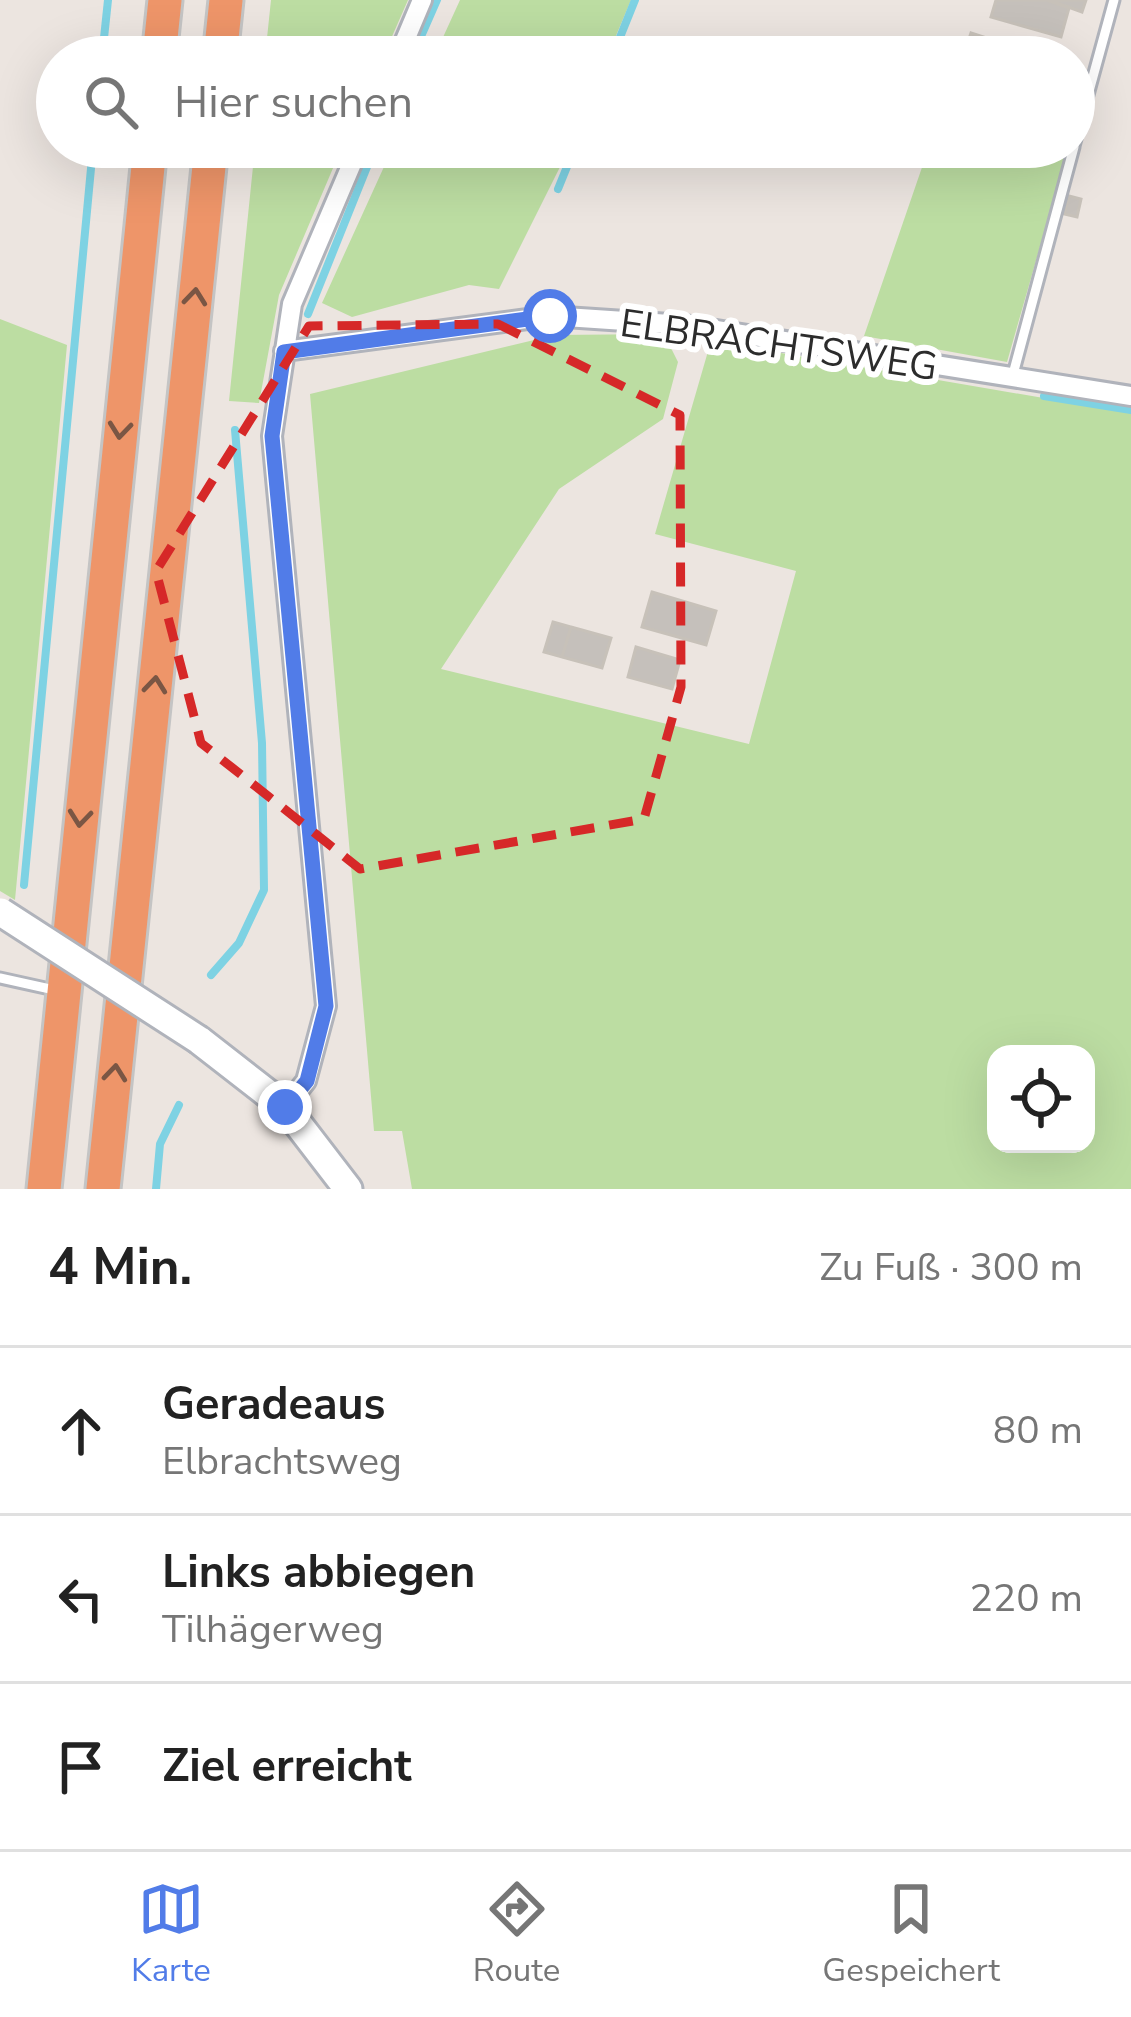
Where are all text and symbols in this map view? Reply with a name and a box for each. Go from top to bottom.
search box [36,36,1095,168]
icon: search [78,69,144,135]
text: Hier suchen [174,72,413,133]
one-way arrow [182,287,207,306]
route start [523,289,577,343]
street label: ELBRACHTSWEG [617,297,941,394]
one-way arrow [108,421,133,440]
one-way arrow [142,675,168,695]
one-way arrow [68,809,93,828]
map controls [987,1045,1095,1153]
button: locate [987,1045,1095,1153]
one-way arrow [102,1063,128,1083]
route end [258,1080,312,1134]
text: 4 Min. [48,1232,192,1302]
text: Zu Fuß · 300 m [819,1241,1083,1294]
text: Geradeaus [162,1374,386,1435]
icon: ahead [48,1398,114,1464]
text: 80 m [993,1404,1083,1457]
text: Elbrachtsweg [162,1435,402,1488]
text: Links abbiegen [162,1542,475,1603]
icon: left [48,1566,114,1632]
text: 220 m [969,1572,1083,1625]
text: Tilhägerweg [162,1603,384,1656]
icon: arrive [48,1734,114,1800]
text: Ziel erreicht [162,1736,412,1797]
tab: Karte [131,1876,211,1993]
tab: Route [473,1876,560,1993]
tab: Gespeichert [822,1876,1000,1993]

